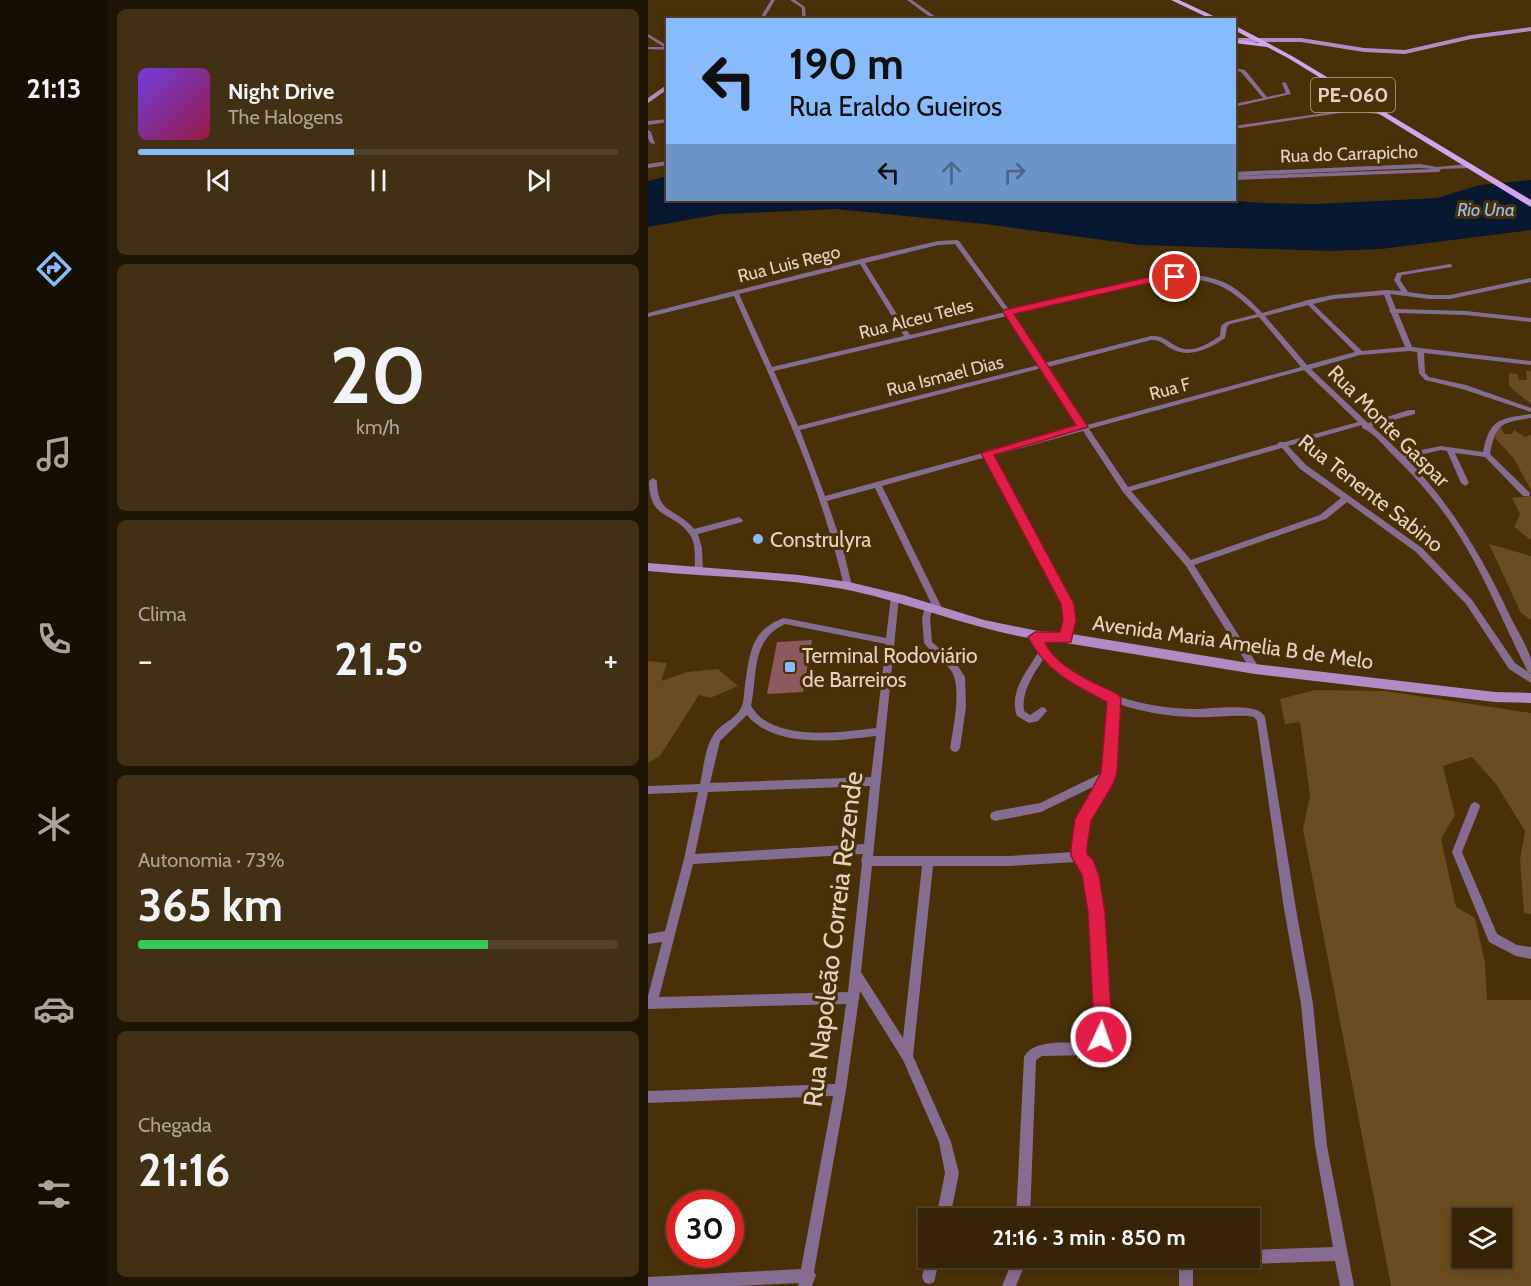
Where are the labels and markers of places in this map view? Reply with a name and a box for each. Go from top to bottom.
pin [1149,251,1200,302]
place label: Construlyra [770,527,871,552]
marker: Construlyra [751,532,765,546]
place label: Terminal Rodoviário de Barreiros [802,643,978,692]
marker: Terminal Rodoviário de Barreiros [783,660,797,674]

